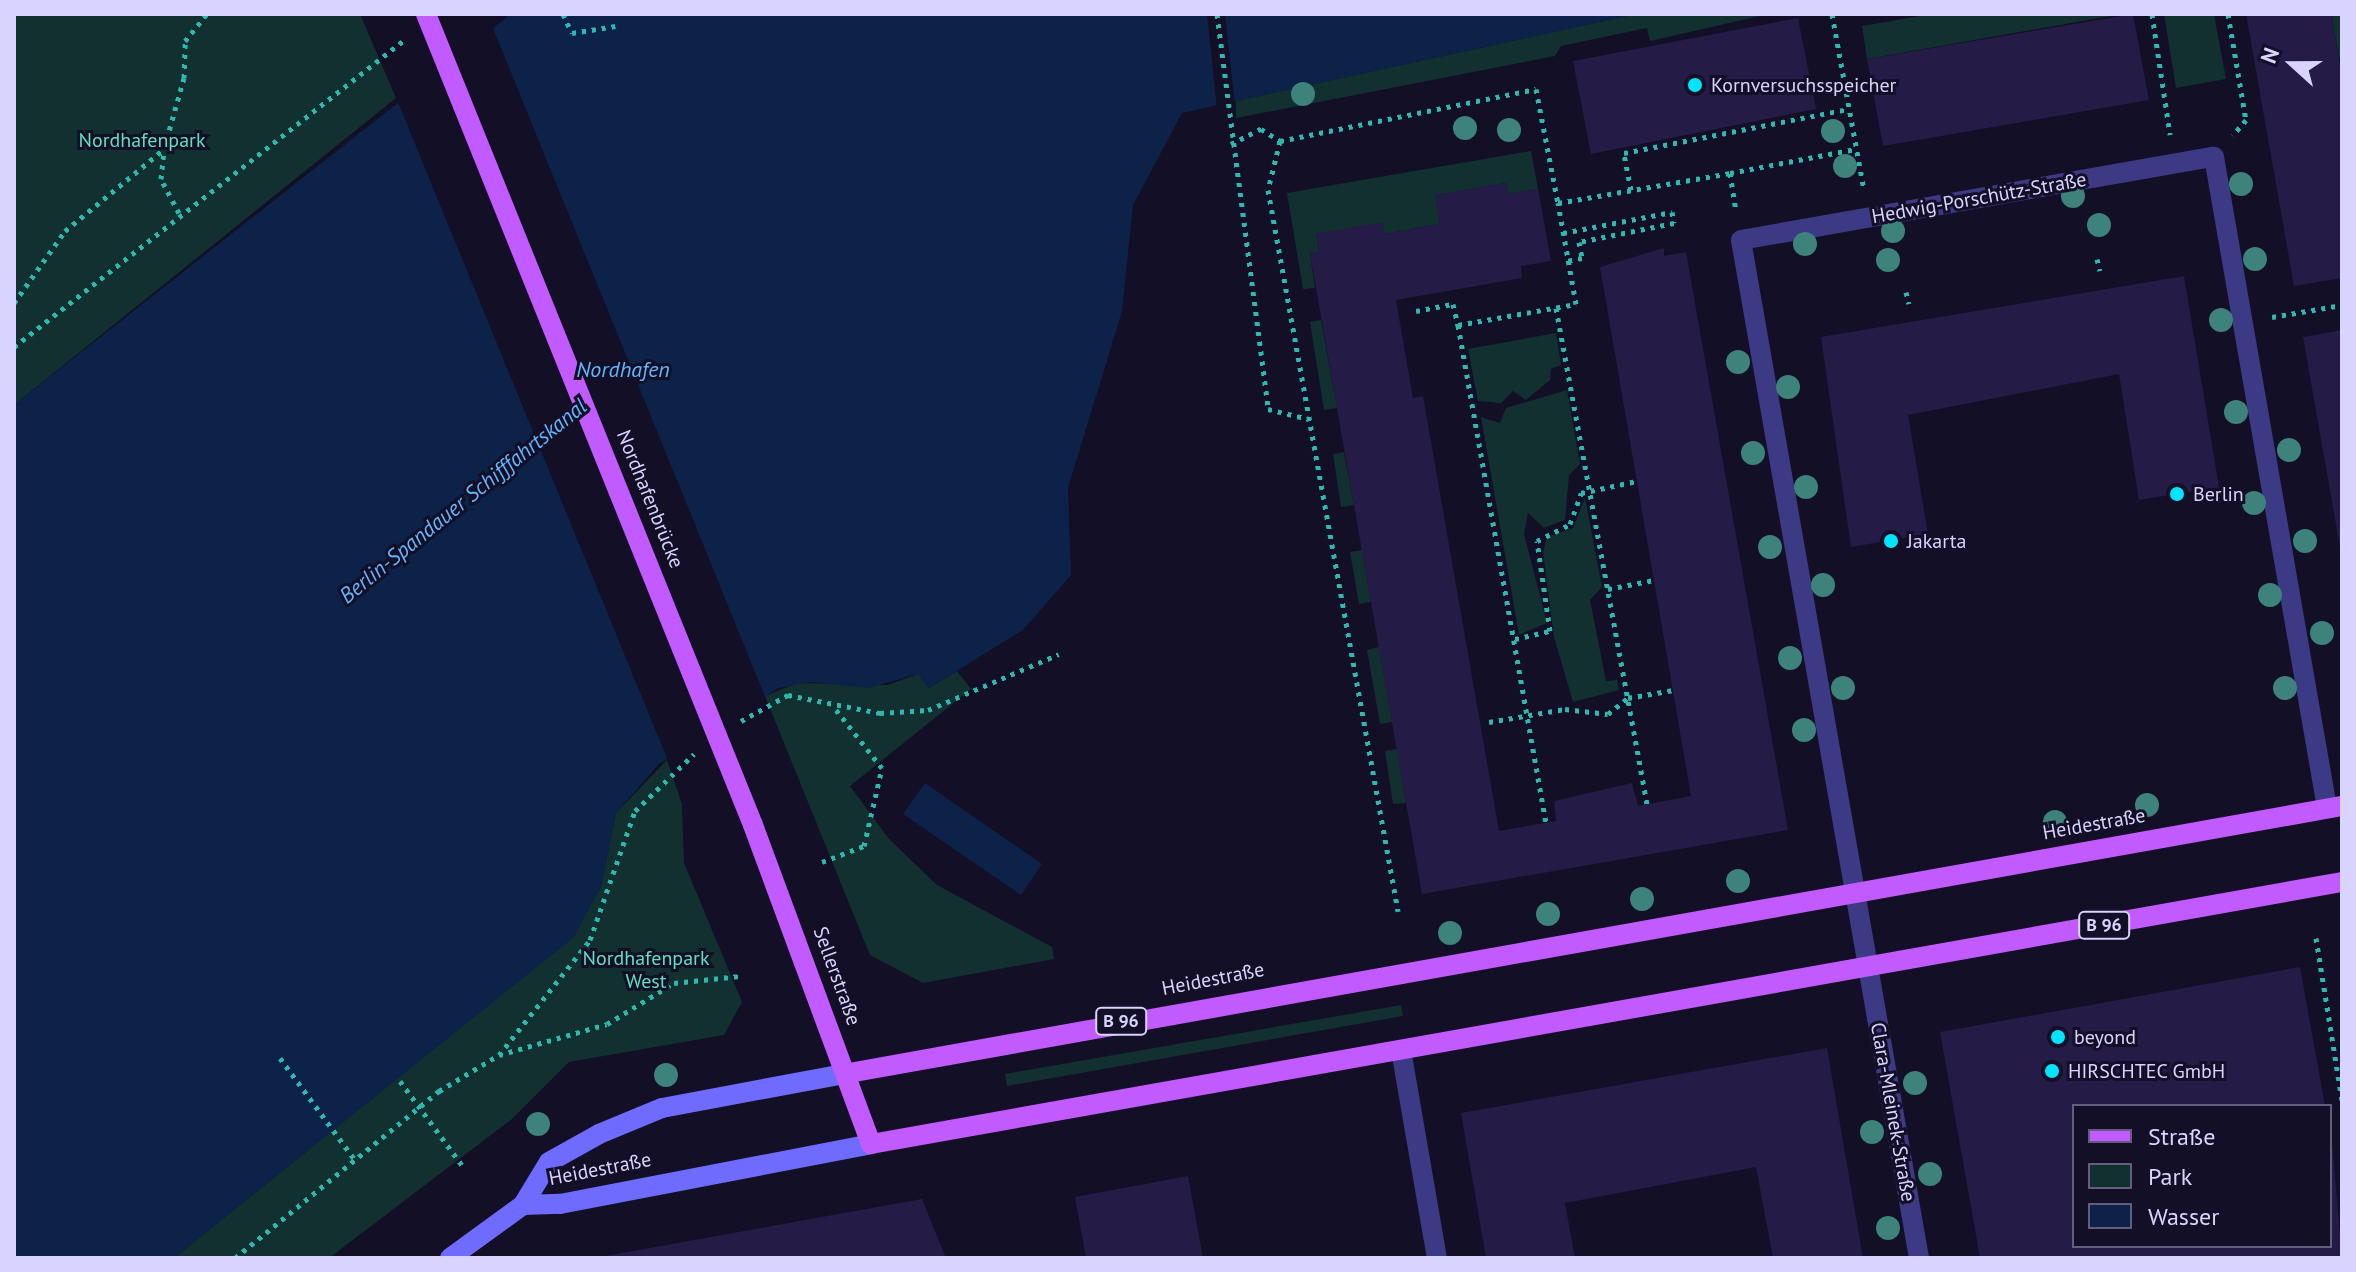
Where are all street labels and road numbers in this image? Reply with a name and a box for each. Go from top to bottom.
street label: Hedwig-Porschütz-Straße [1870,167,2088,229]
street label: Nordhafenbrücke [611,426,689,572]
street label: Heidestraße [2041,803,2147,845]
road number: B 96 [2078,911,2130,939]
street label: Sellerstraße [808,923,866,1029]
street label: Heidestraße [1160,957,1266,1001]
road number: B 96 [1095,1007,1147,1035]
street label: Clara-Mleinek-Straße [1865,1021,1921,1203]
street label: Heidestraße [547,1147,653,1191]

